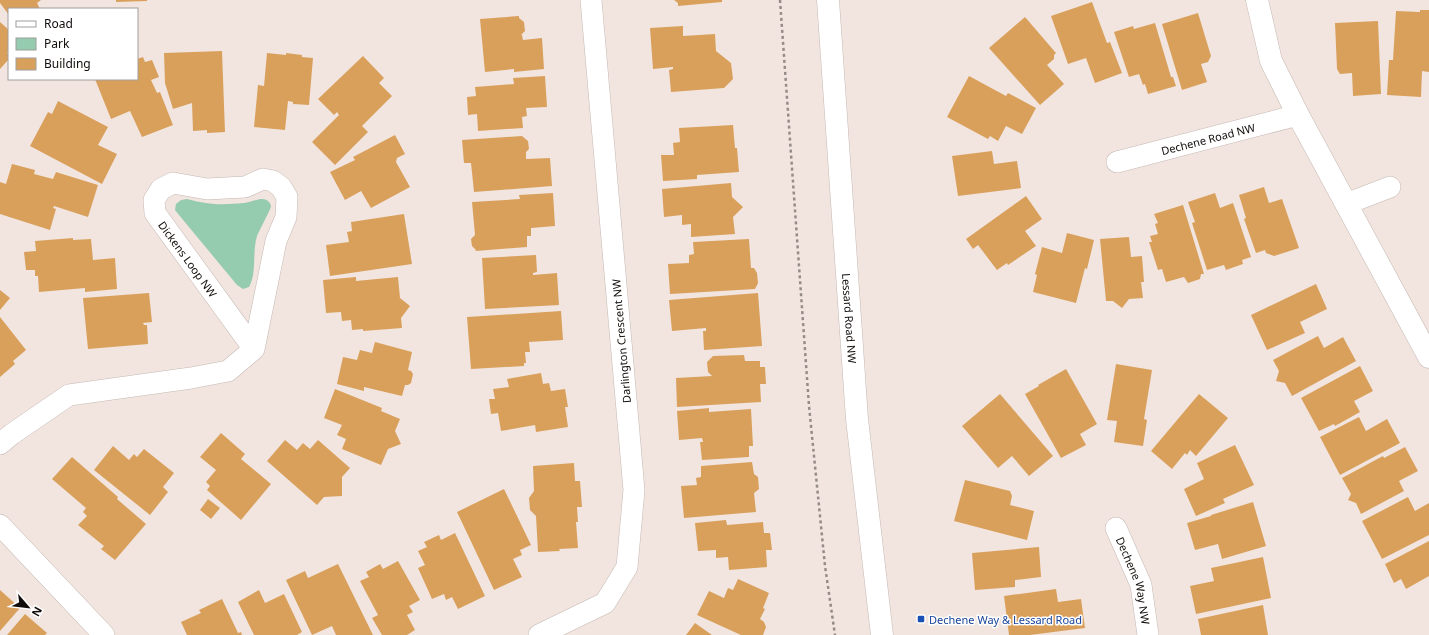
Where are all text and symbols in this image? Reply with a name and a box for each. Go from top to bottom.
legend [8,8,138,80]
text: Road [44,15,73,32]
text: Park [44,35,70,52]
text: Building [44,55,91,72]
street label: Dechene Road NW [1159,119,1257,158]
street label: Dickens Loop NW [156,218,221,300]
street label: Lessard Road NW [839,273,861,365]
street label: Darlington Crescent NW [608,277,634,404]
street label: Dechene Way NW [1113,534,1154,626]
north arrow [8,587,48,627]
text: N [29,604,46,619]
place label: Dechene Way & Lessard Road [929,612,1082,627]
marker: Dechene Way & Lessard Road [916,614,926,624]

